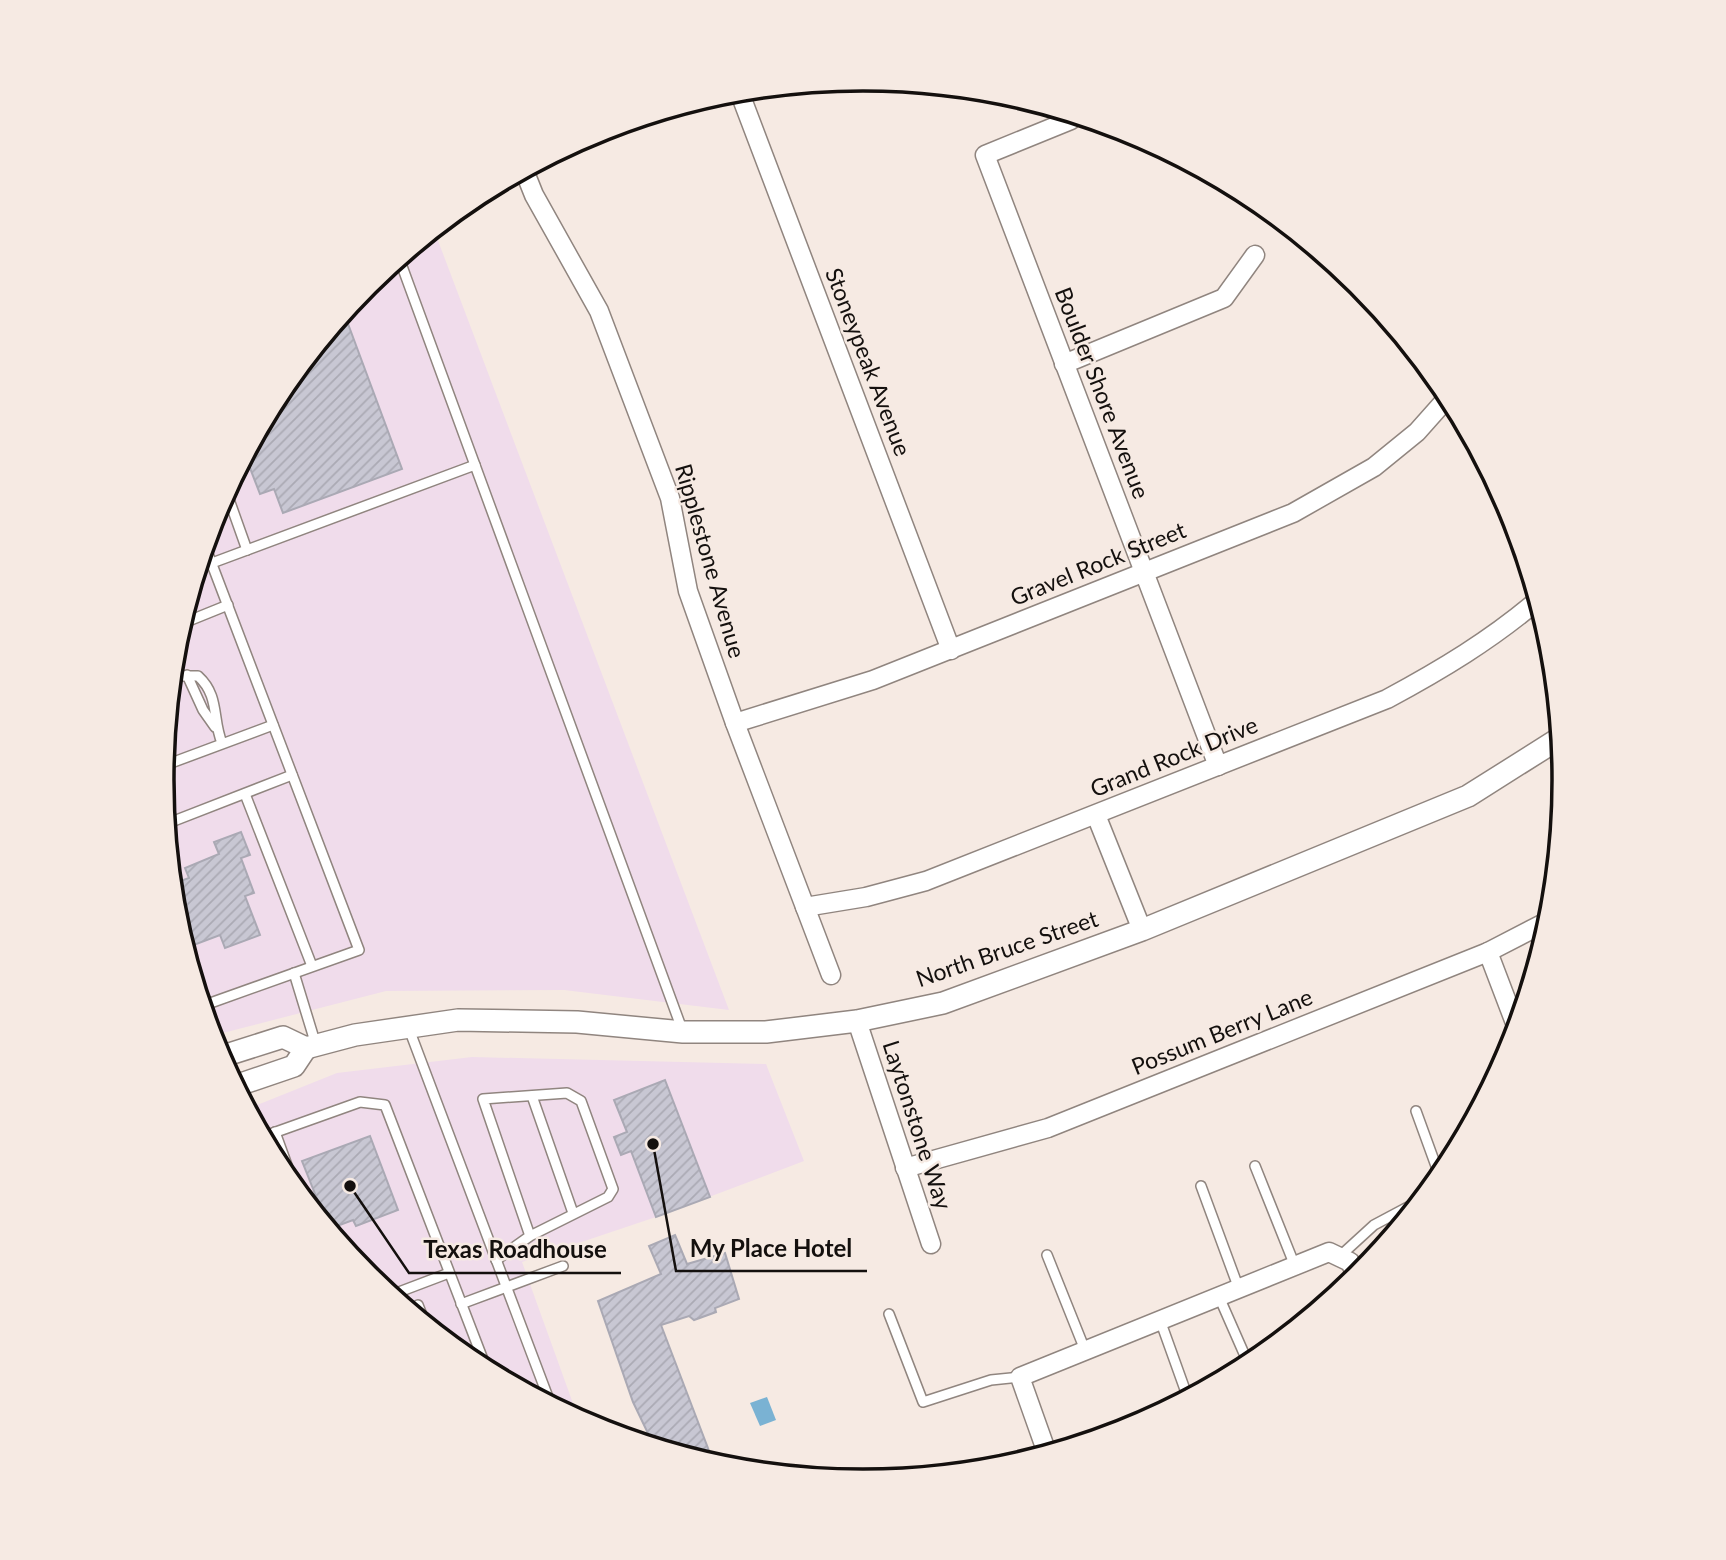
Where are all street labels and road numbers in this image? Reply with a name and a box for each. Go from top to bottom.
street label: Stoneypeak Avenue [820,264,918,460]
street label: Boulder Shore Avenue [1050,283,1156,502]
street label: Ripplestone Avenue [670,460,752,661]
street label: Gravel Rock Street [1006,515,1190,611]
street label: Grand Rock Drive [1086,710,1261,802]
street label: North Bruce Street [912,904,1102,992]
street label: Possum Berry Lane [1127,982,1316,1080]
street label: Laytonstone Way [877,1037,959,1213]

